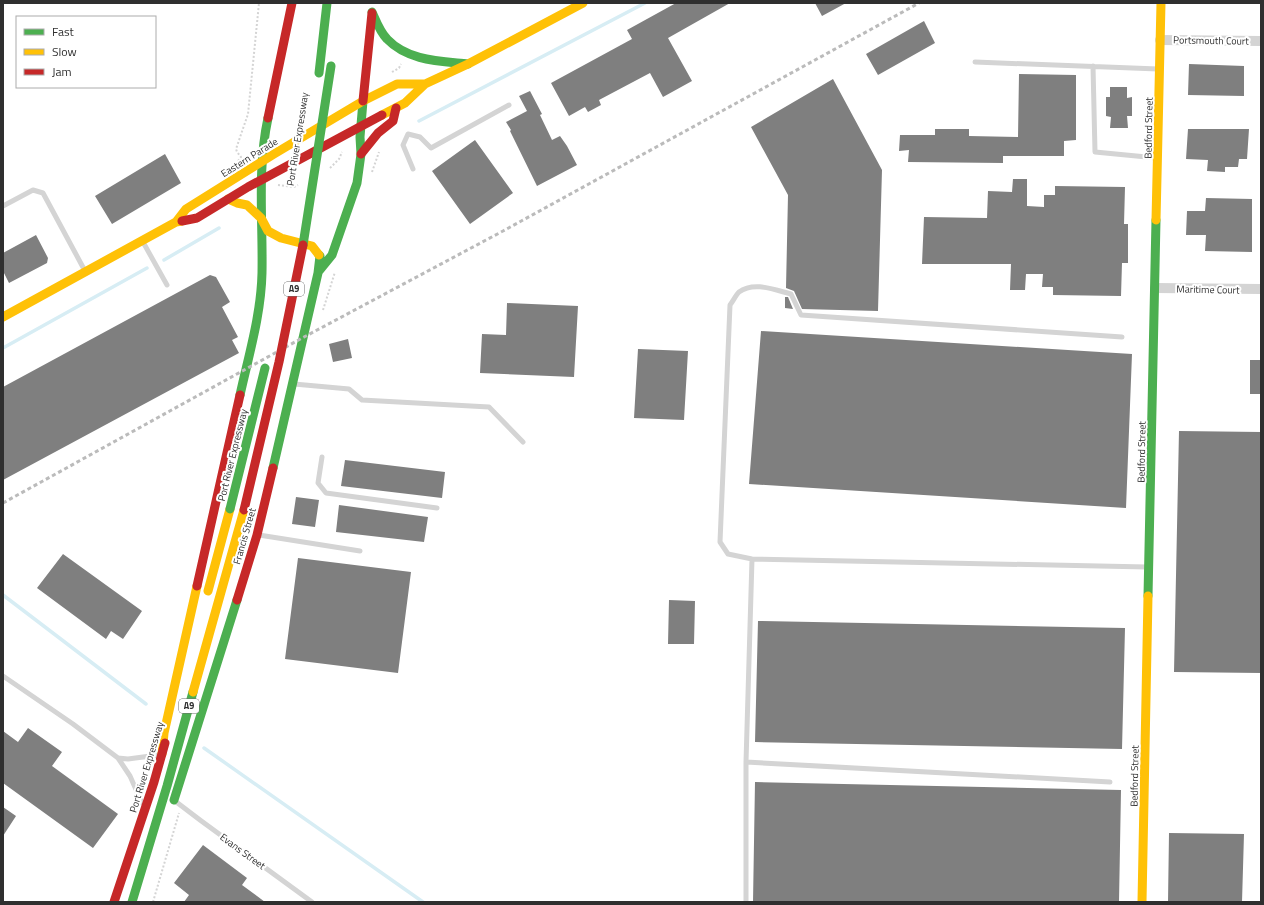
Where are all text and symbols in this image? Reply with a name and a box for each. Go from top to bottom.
legend [16,16,156,88]
text: Fast [52,22,75,41]
street label: Portsmouth Court [1173,32,1249,49]
text: Slow [52,42,77,61]
text: Jam [52,62,72,81]
street label: Port River Expressway [283,91,312,187]
street label: Bedford Street [1140,97,1157,159]
street label: Eastern Parade [218,134,281,181]
street label: Maritime Court [1176,281,1240,298]
road number: A9 [284,282,304,296]
street label: Port River Expressway [214,407,251,503]
street label: Bedford Street [1133,421,1150,483]
street label: Francis Street [229,506,260,566]
road number: A9 [179,699,199,713]
street label: Port River Expressway [125,720,168,815]
street label: Bedford Street [1126,745,1143,807]
street label: Evans Street [217,830,269,873]

